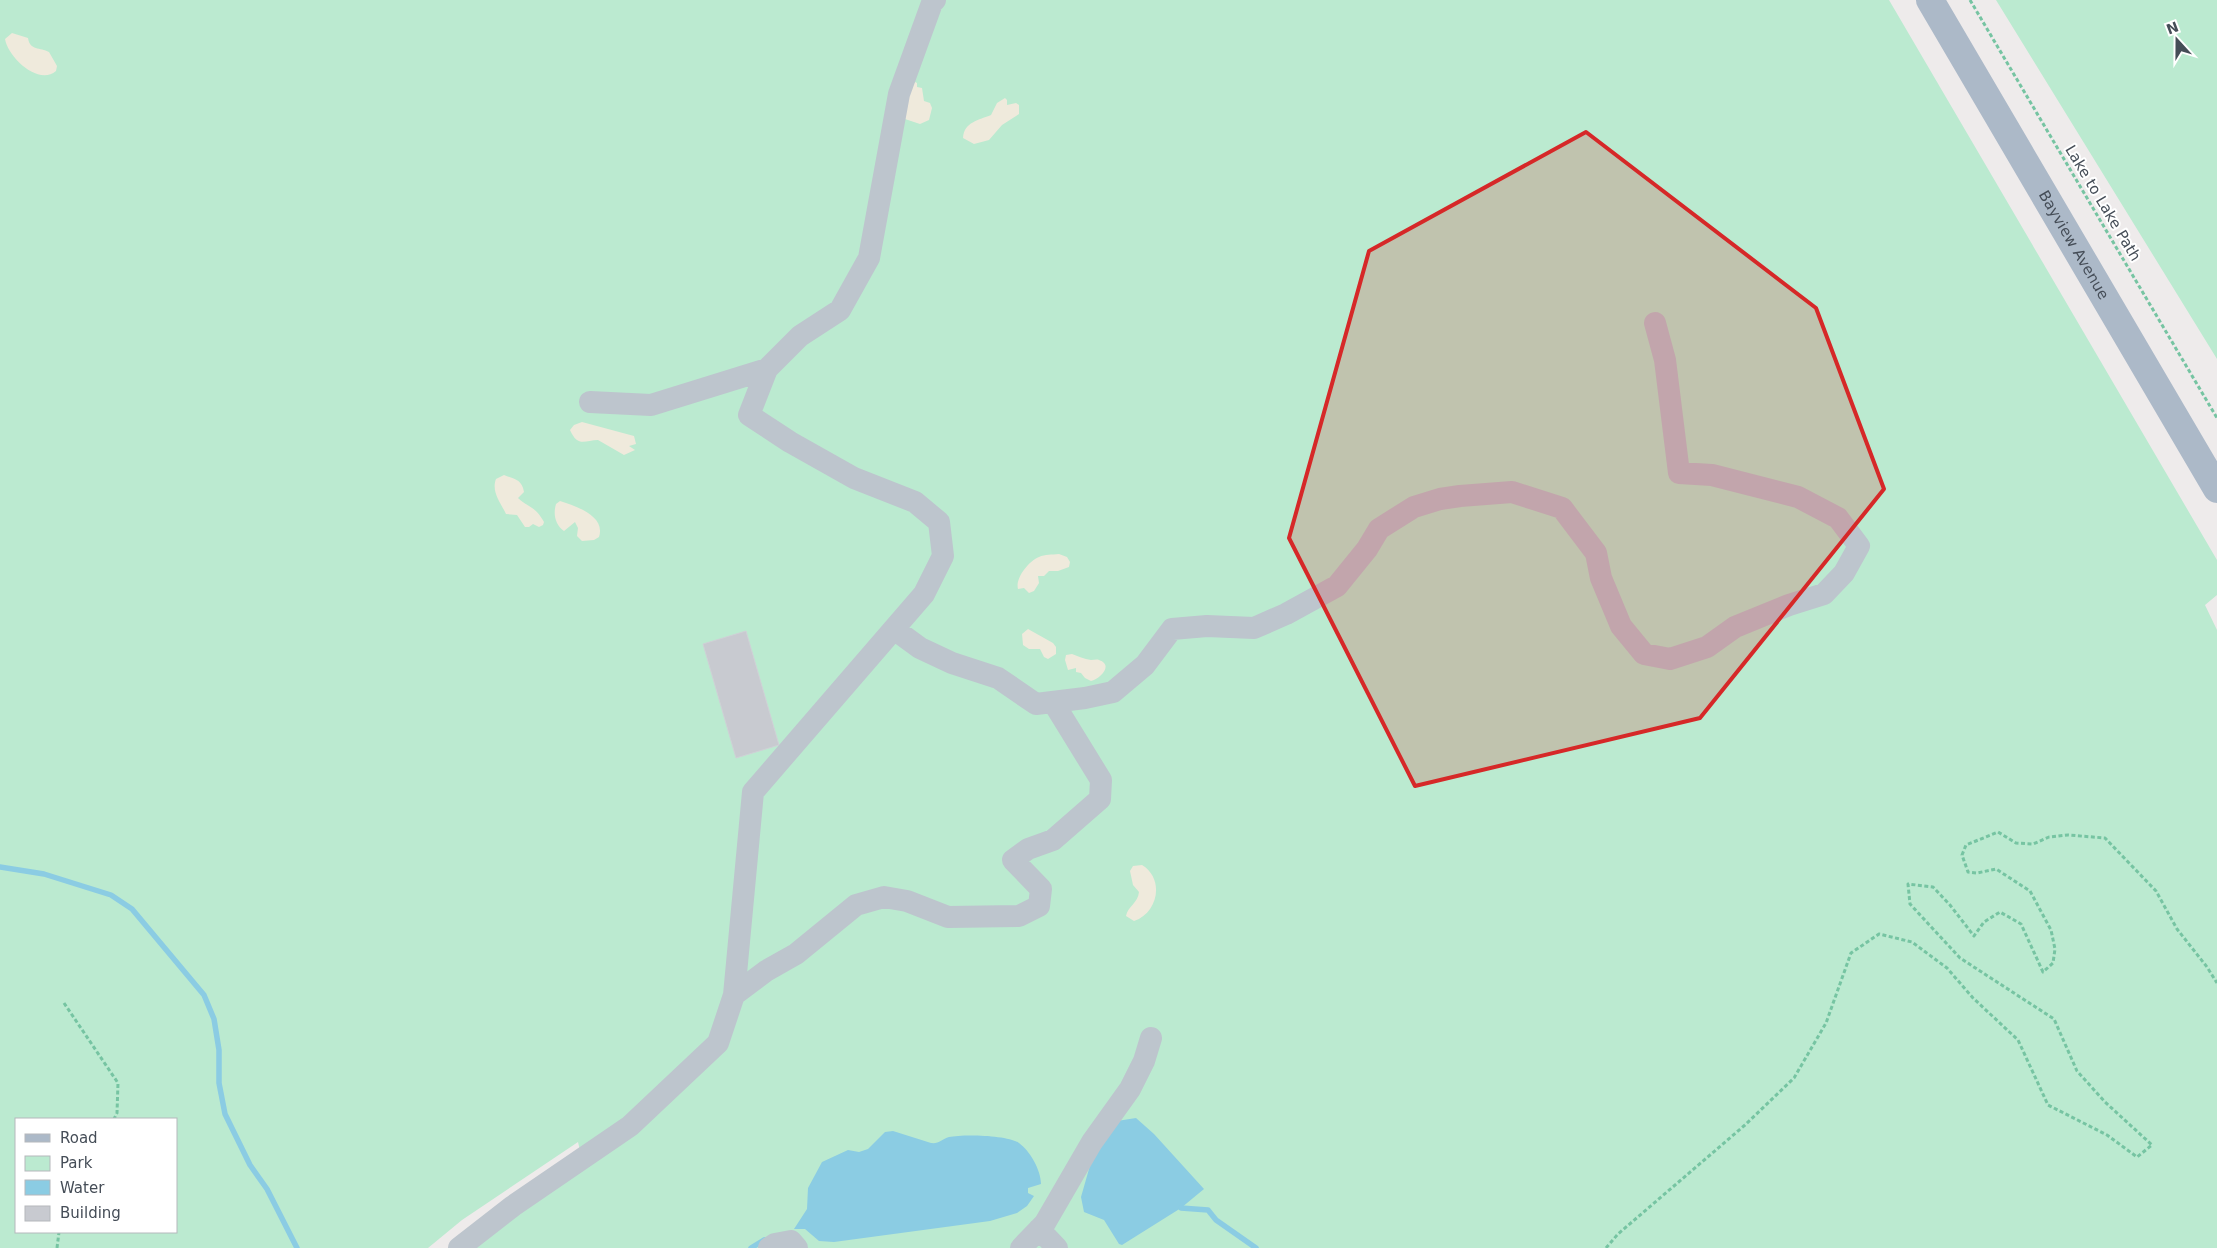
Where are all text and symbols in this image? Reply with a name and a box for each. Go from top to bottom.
north arrow [2152,15,2202,65]
text: N [2164,18,2181,37]
street label: Lake to Lake Path [2061,142,2145,264]
street label: Bayview Avenue [2035,187,2113,303]
legend [15,1118,178,1233]
text: Road [60,1129,98,1147]
text: Park [60,1154,93,1172]
text: Water [60,1179,105,1197]
text: Building [60,1204,121,1222]

